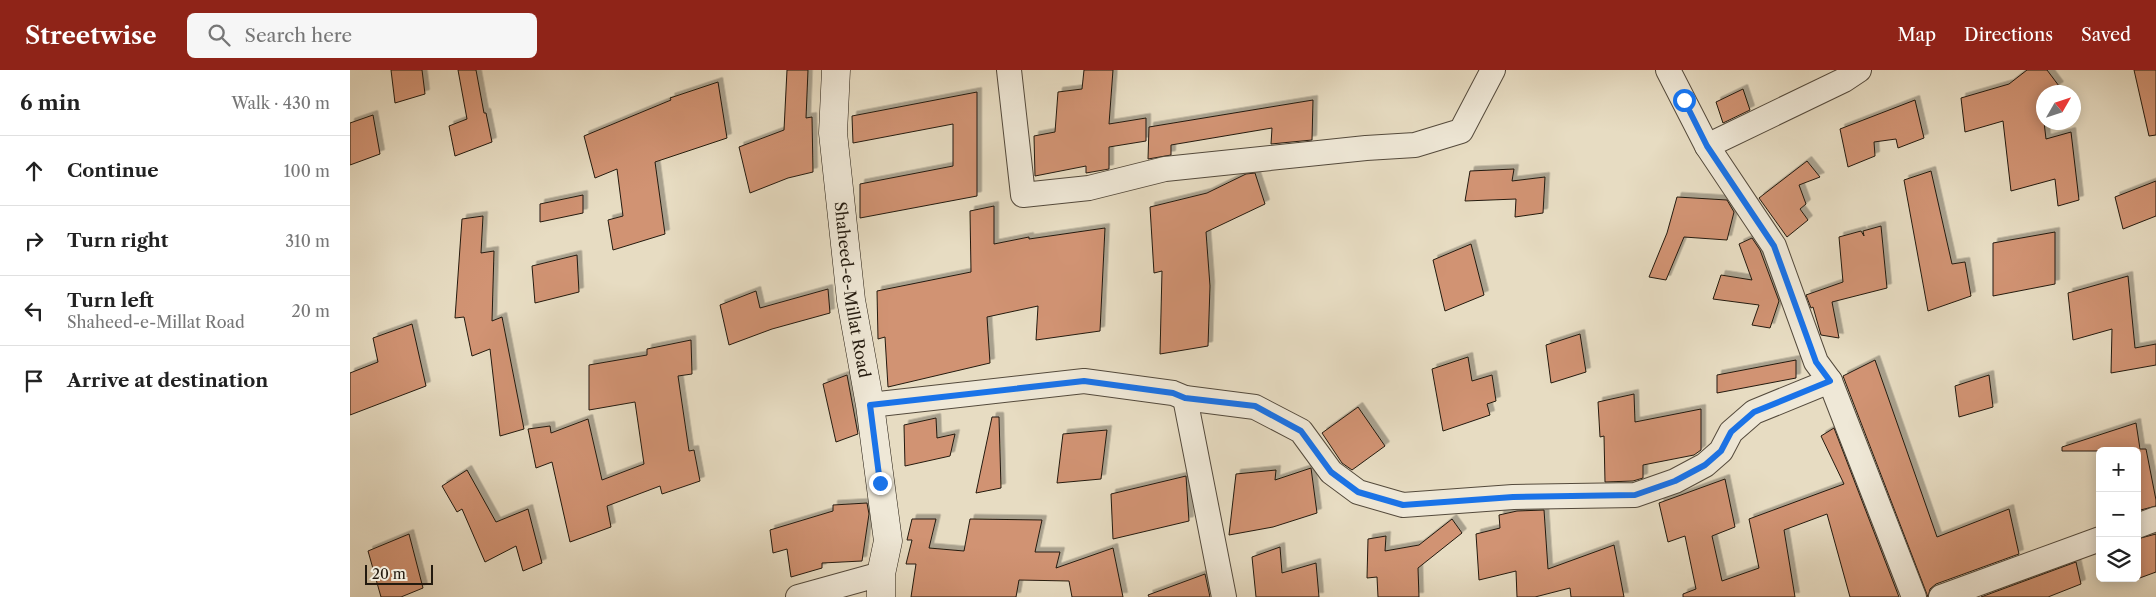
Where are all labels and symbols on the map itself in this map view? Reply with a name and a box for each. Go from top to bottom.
north arrow [2036,85,2081,130]
route start [1673,89,1696,112]
street label: Shaheed-e-Millat Road [830,201,875,380]
route end [869,472,892,495]
scale bar [365,562,432,585]

